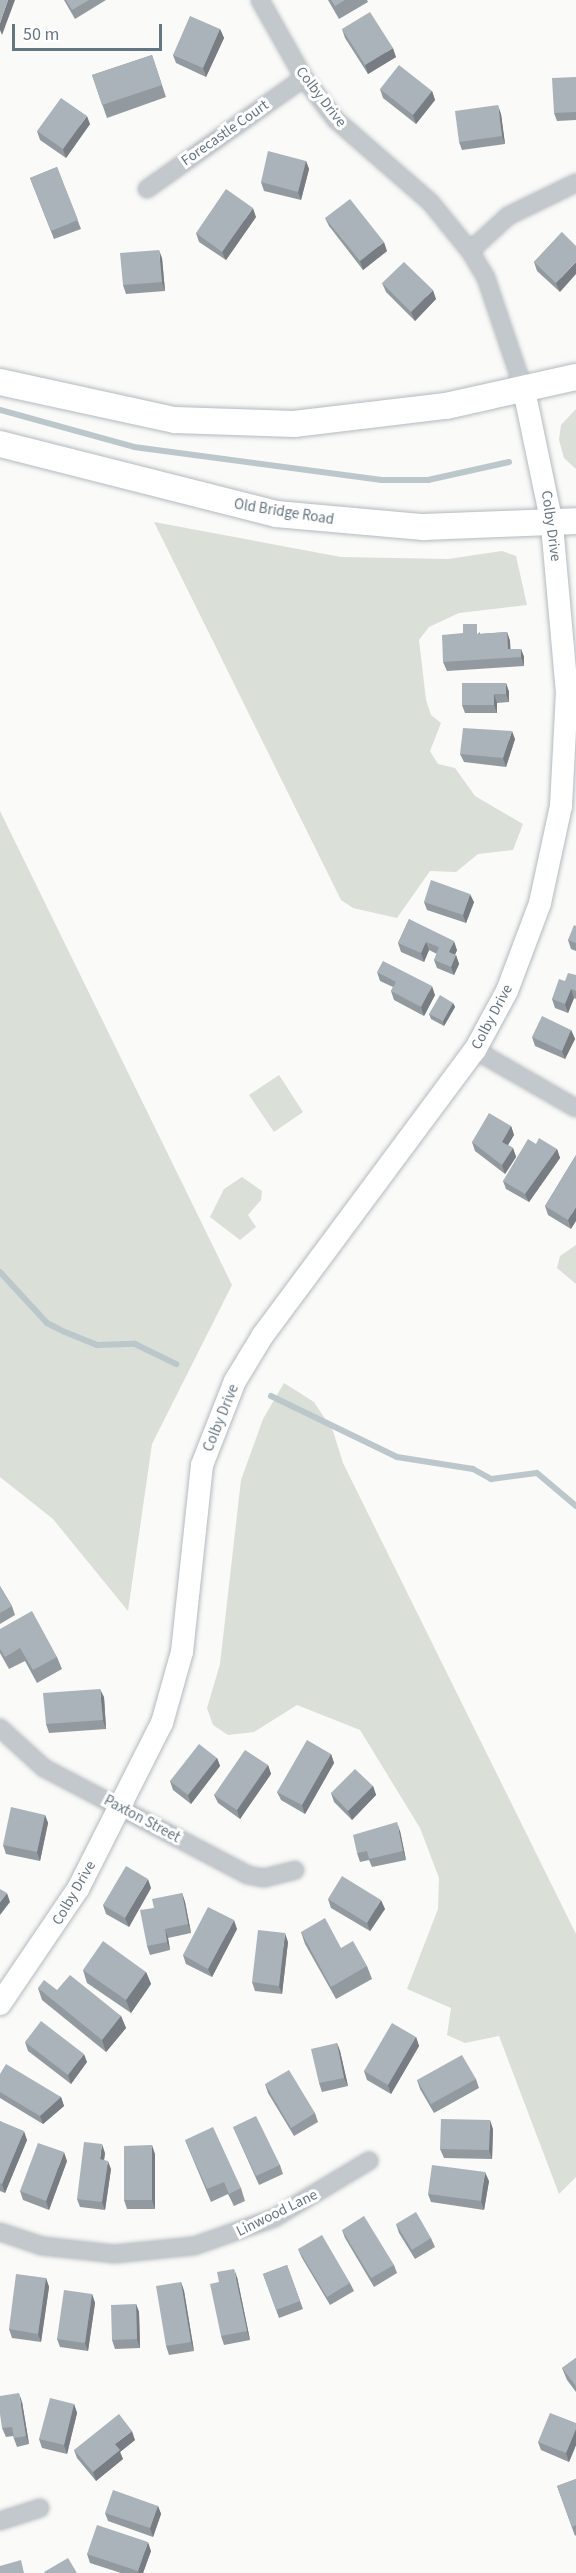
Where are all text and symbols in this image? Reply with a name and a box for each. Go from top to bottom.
scale bar [15,12,165,50]
text: 50 m [23,22,59,47]
street label: Colby Drive [292,63,350,131]
street label: Forecastle Court [178,96,272,170]
street label: Colby Drive [537,489,565,563]
street label: Old Bridge Road [233,495,335,529]
street label: Colby Drive [467,981,517,1053]
street label: Colby Drive [199,1382,243,1454]
street label: Paxton Street [101,1791,183,1847]
street label: Colby Drive [48,1858,100,1928]
street label: Linwood Lane [234,2186,320,2240]

